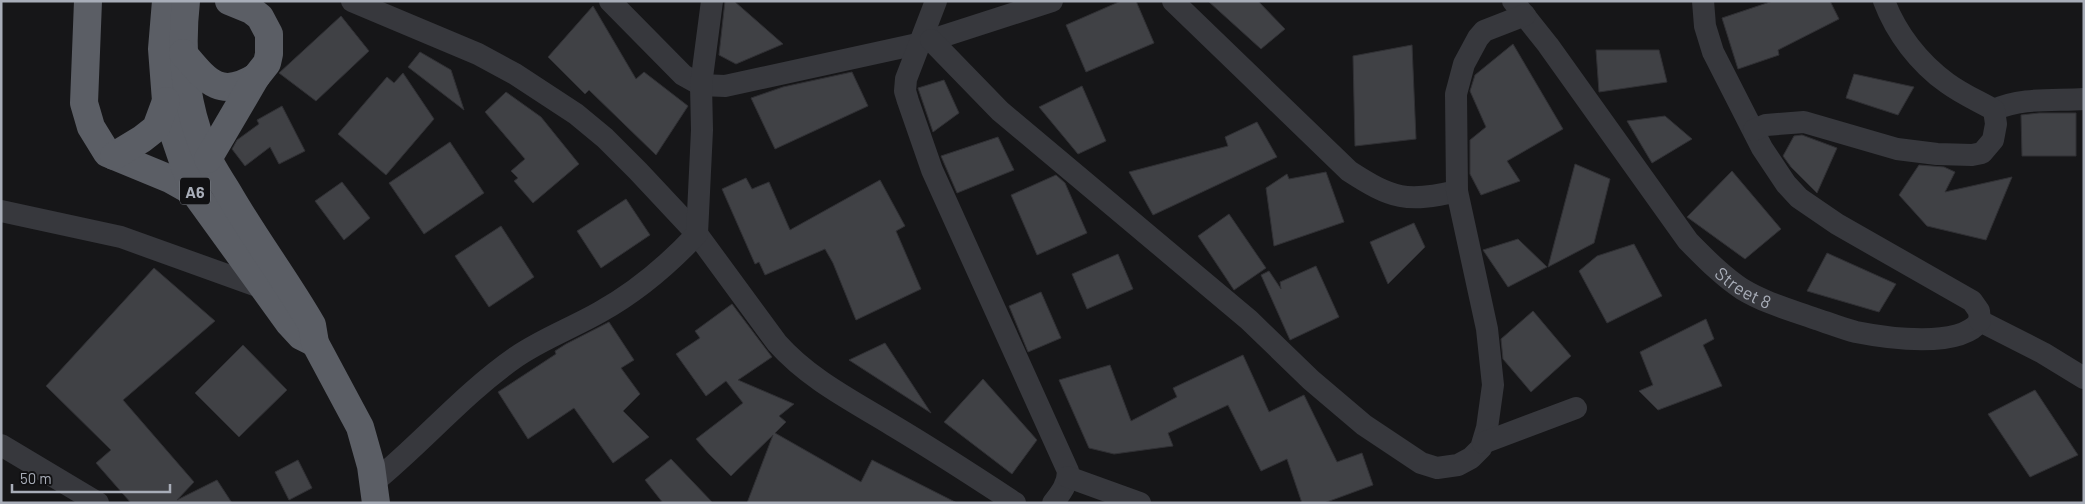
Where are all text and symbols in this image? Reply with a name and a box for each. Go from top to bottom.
road number: A6 [180,178,210,205]
street label: Street 8 [1711,262,1775,313]
scale bar [12,462,170,494]
text: 50 m [20,469,52,487]

